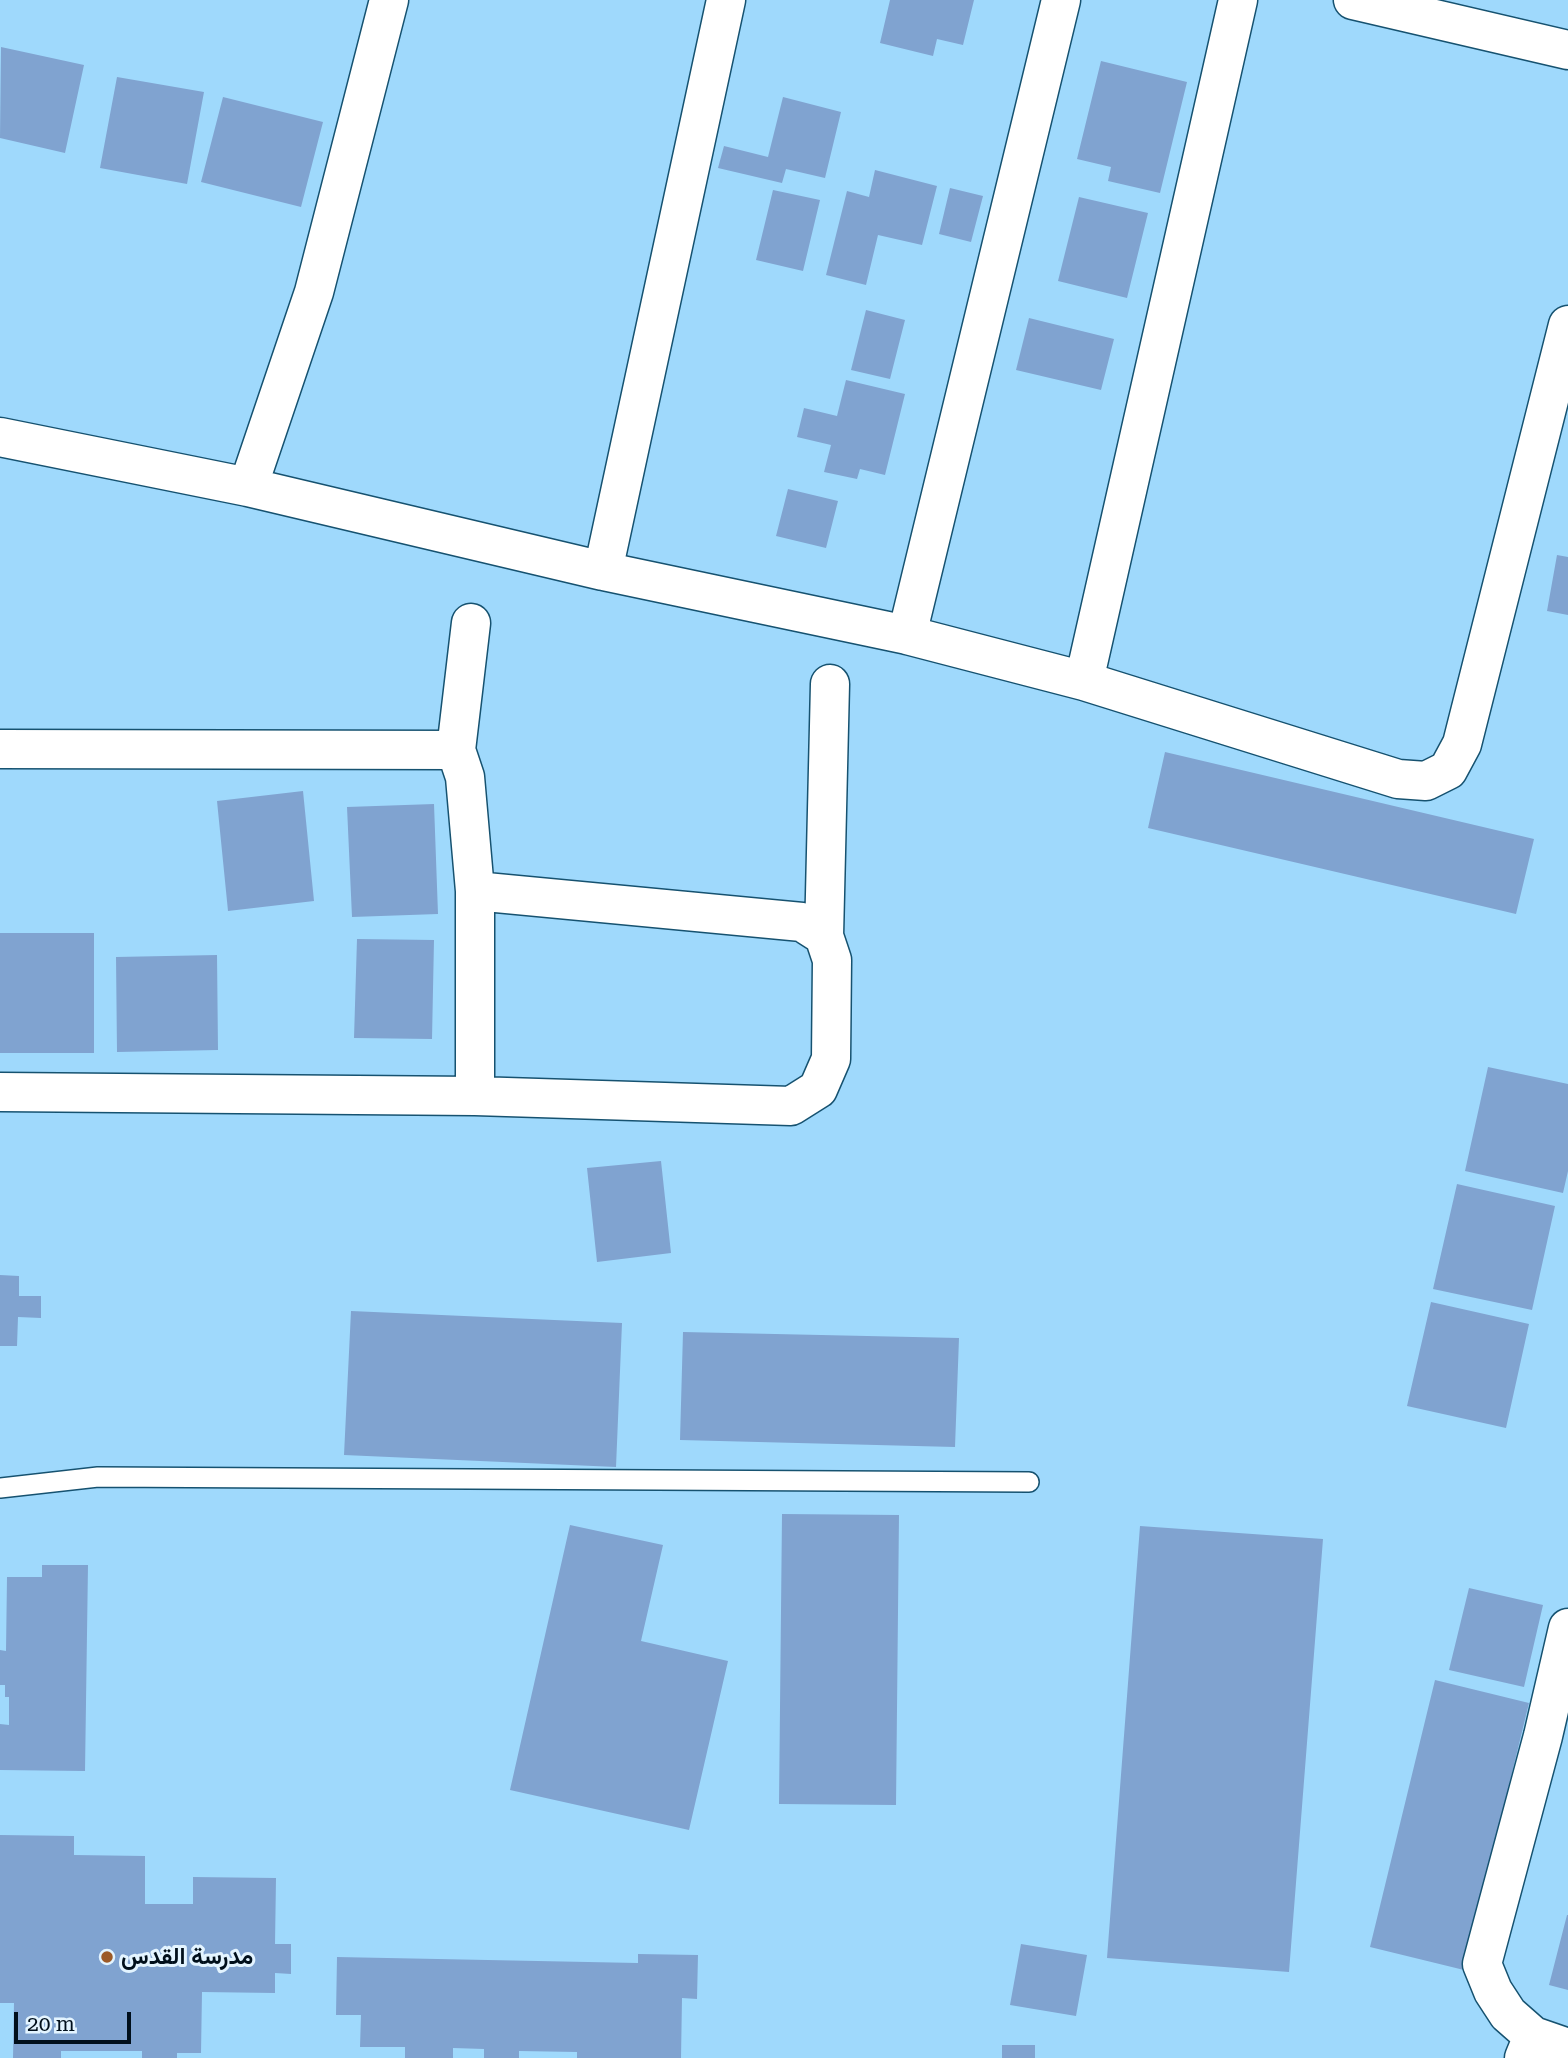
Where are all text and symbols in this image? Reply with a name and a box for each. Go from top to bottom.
place label: مدرسة القدس [121,1943,253,1971]
marker: مدرسة القدس [99,1949,115,1965]
scale bar [18,1998,135,2042]
text: 20 m [27,2012,75,2036]

